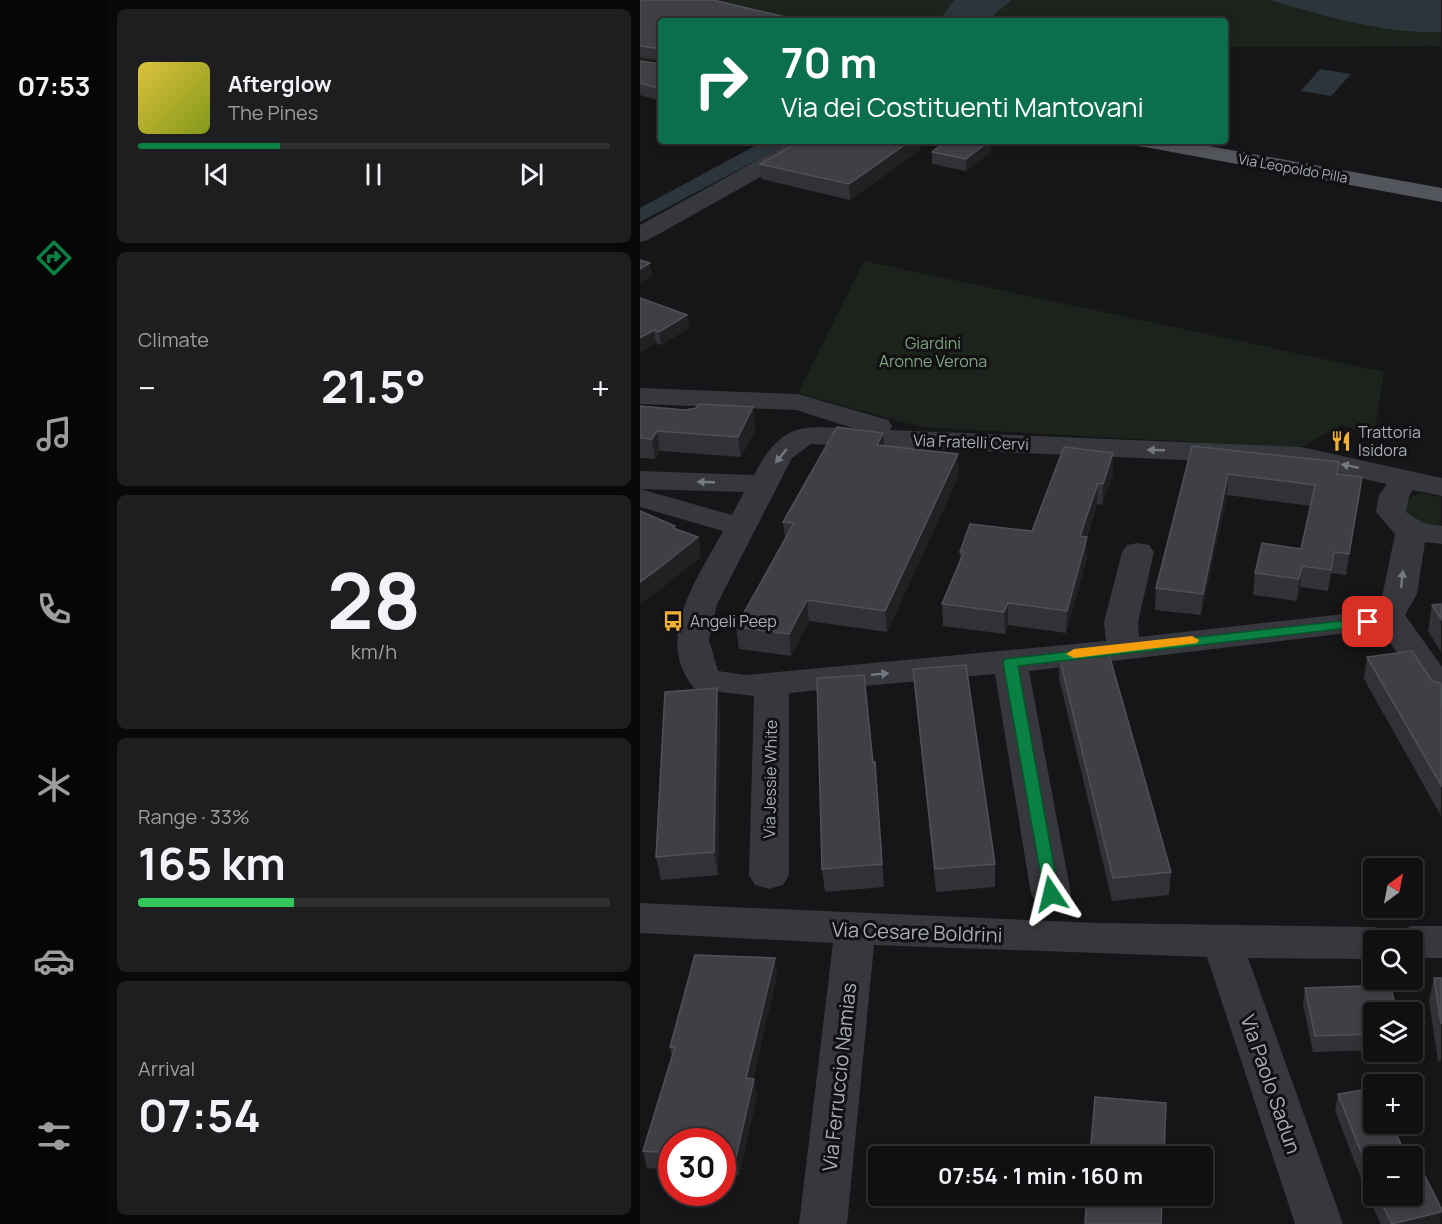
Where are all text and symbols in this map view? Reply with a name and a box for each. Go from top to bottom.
text: 70 m [781,33,877,91]
icon: right [682,42,760,120]
text: 07:53 [18,67,90,104]
text: Afterglow [228,69,332,99]
text: Via dei Costituenti Mantovani [781,88,1144,125]
text: The Pines [228,99,318,126]
street label: Via Leopoldo Pilla [1237,149,1349,187]
icon: previous [200,158,233,191]
icon: pause [357,158,390,191]
icon: next [515,158,548,191]
icon: directions [33,237,75,279]
text: Climate [138,326,209,353]
park label: Giardini Aronne Verona [879,332,987,372]
text: 21.5° [321,355,426,417]
text: − [138,365,156,410]
text: + [591,365,610,410]
icon: music [33,413,75,455]
place label: Trattoria Isidora [1358,421,1421,461]
street label: Via Fratelli Cervi [913,429,1029,455]
restaurant icon: Trattoria Isidora [1329,429,1353,453]
one-way arrow [1146,445,1165,455]
one-way arrow [774,448,787,464]
one-way arrow [1340,461,1359,470]
one-way arrow [696,477,715,486]
text: 28 [327,546,421,652]
one-way arrow [1398,570,1407,589]
icon: phone [33,588,75,630]
pin [1342,596,1393,647]
icon: arrive [1351,605,1384,638]
bus stop icon: Angeli Peep [661,609,685,633]
place label: Angeli Peep [690,610,777,632]
text: km/h [351,638,397,665]
one-way arrow [870,669,889,679]
street label: Via Jessie White [758,719,782,839]
icon: climate [33,764,75,806]
text: Range · 33% [138,803,250,830]
text: 165 km [138,832,286,894]
north arrow [1363,858,1423,918]
map controls [1363,858,1423,1206]
position arrow [1019,862,1083,926]
street label: Via Cesare Boldrini [831,916,1003,948]
button: search [1363,930,1423,990]
icon: car [33,940,75,982]
street label: Via Ferruccio Namias [816,981,862,1173]
button: layers [1363,1002,1423,1062]
street label: Via Paolo Sadun [1235,1011,1307,1157]
text: Arrival [138,1055,195,1082]
button: + [1363,1074,1423,1134]
text: 07:54 [138,1084,261,1146]
icon: filters [33,1115,75,1157]
speed limit sign: 30 [658,1128,736,1206]
button: − [1363,1146,1423,1206]
text: 07:54 · 1 min · 160 m [938,1161,1143,1191]

